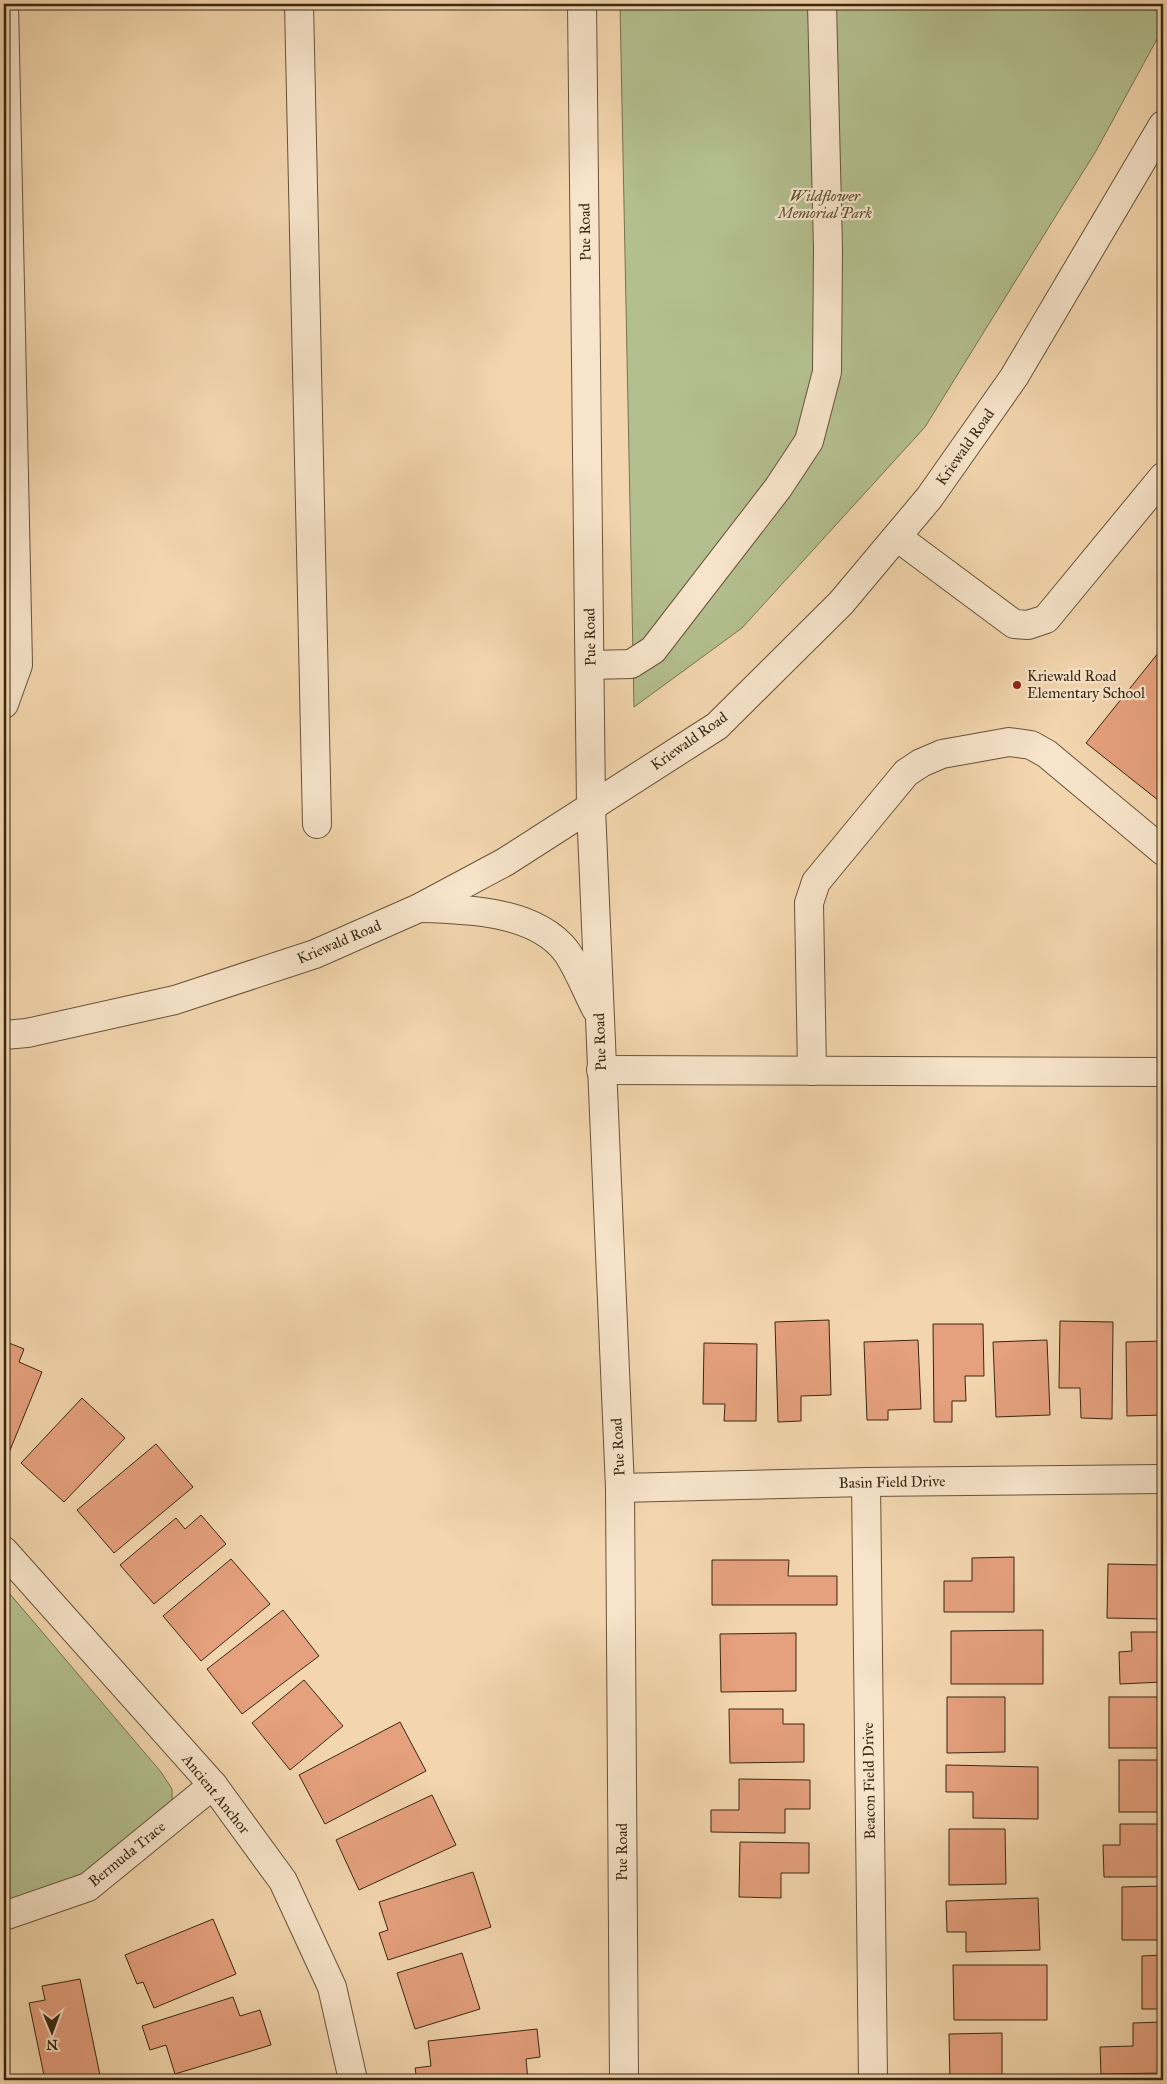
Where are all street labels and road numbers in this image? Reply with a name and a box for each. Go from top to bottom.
street label: Pue Road [575,202,595,261]
street label: Kriewald Road [932,405,998,489]
street label: Pue Road [580,607,600,666]
street label: Kriewald Road [647,708,731,774]
street label: Kriewald Road [294,916,384,968]
street label: Pue Road [590,1012,610,1071]
street label: Pue Road [607,1417,629,1476]
street label: Basin Field Drive [838,1472,946,1492]
street label: Beacon Field Drive [859,1722,879,1840]
street label: Ancient Anchor [178,1750,254,1838]
street label: Bermuda Trace [85,1817,169,1891]
street label: Pue Road [613,1823,631,1881]

